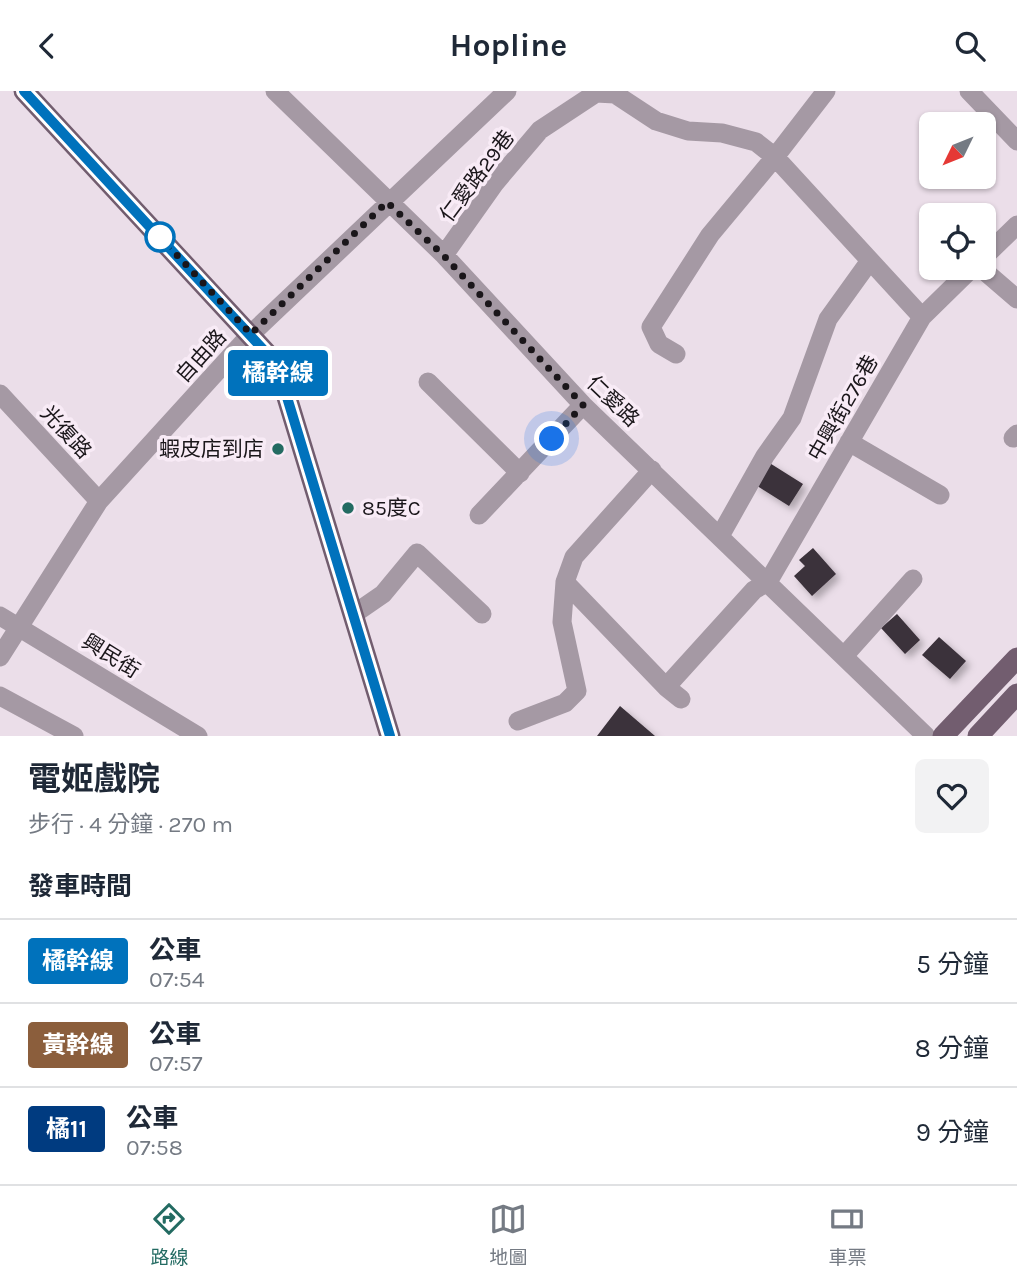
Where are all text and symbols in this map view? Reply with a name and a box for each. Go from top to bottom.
icon: back [28,27,66,65]
text: Hopline [450,27,567,64]
icon: search [951,27,989,65]
north arrow [919,112,996,189]
map controls [919,112,996,280]
street label: 仁愛路29巷 [435,126,519,226]
button: locate [919,203,996,280]
unlabelled marker [145,222,175,252]
street label: 自由路 [171,325,231,387]
line badge: 橘幹線 [238,350,318,396]
street label: 中興街276巷 [803,351,883,465]
text: 橘幹線 [242,359,314,387]
street label: 仁愛路 [582,370,644,432]
street label: 光復路 [36,401,96,463]
your location [534,421,569,456]
place label: 蝦皮店到店 [159,437,264,461]
marker: 蝦皮店到店 [270,441,286,457]
place label: 85度C [362,496,421,520]
marker: 85度C [340,500,356,516]
street label: 興民街 [78,629,144,683]
button: heart [915,759,989,833]
text: 電姬戲院 [28,760,160,798]
text: 步行 · 4 分鐘 · 270 m [28,811,233,838]
text: 發車時間 [28,871,132,902]
text: 公車 [149,935,201,966]
text: 橘幹線 [42,947,114,975]
text: 5 分鐘 [916,949,989,980]
text: 07:54 [149,966,205,993]
text: 公車 [149,1019,201,1050]
text: 黃幹線 [42,1031,114,1059]
text: 8 分鐘 [915,1033,989,1064]
text: 07:57 [149,1050,203,1077]
text: 公車 [126,1103,178,1134]
text: 橘11 [46,1115,87,1143]
text: 9 分鐘 [916,1117,989,1148]
text: 07:58 [126,1134,183,1161]
tab: 路線 [150,1200,189,1269]
tab: 地圖 [489,1200,528,1269]
tab: 車票 [828,1200,867,1269]

